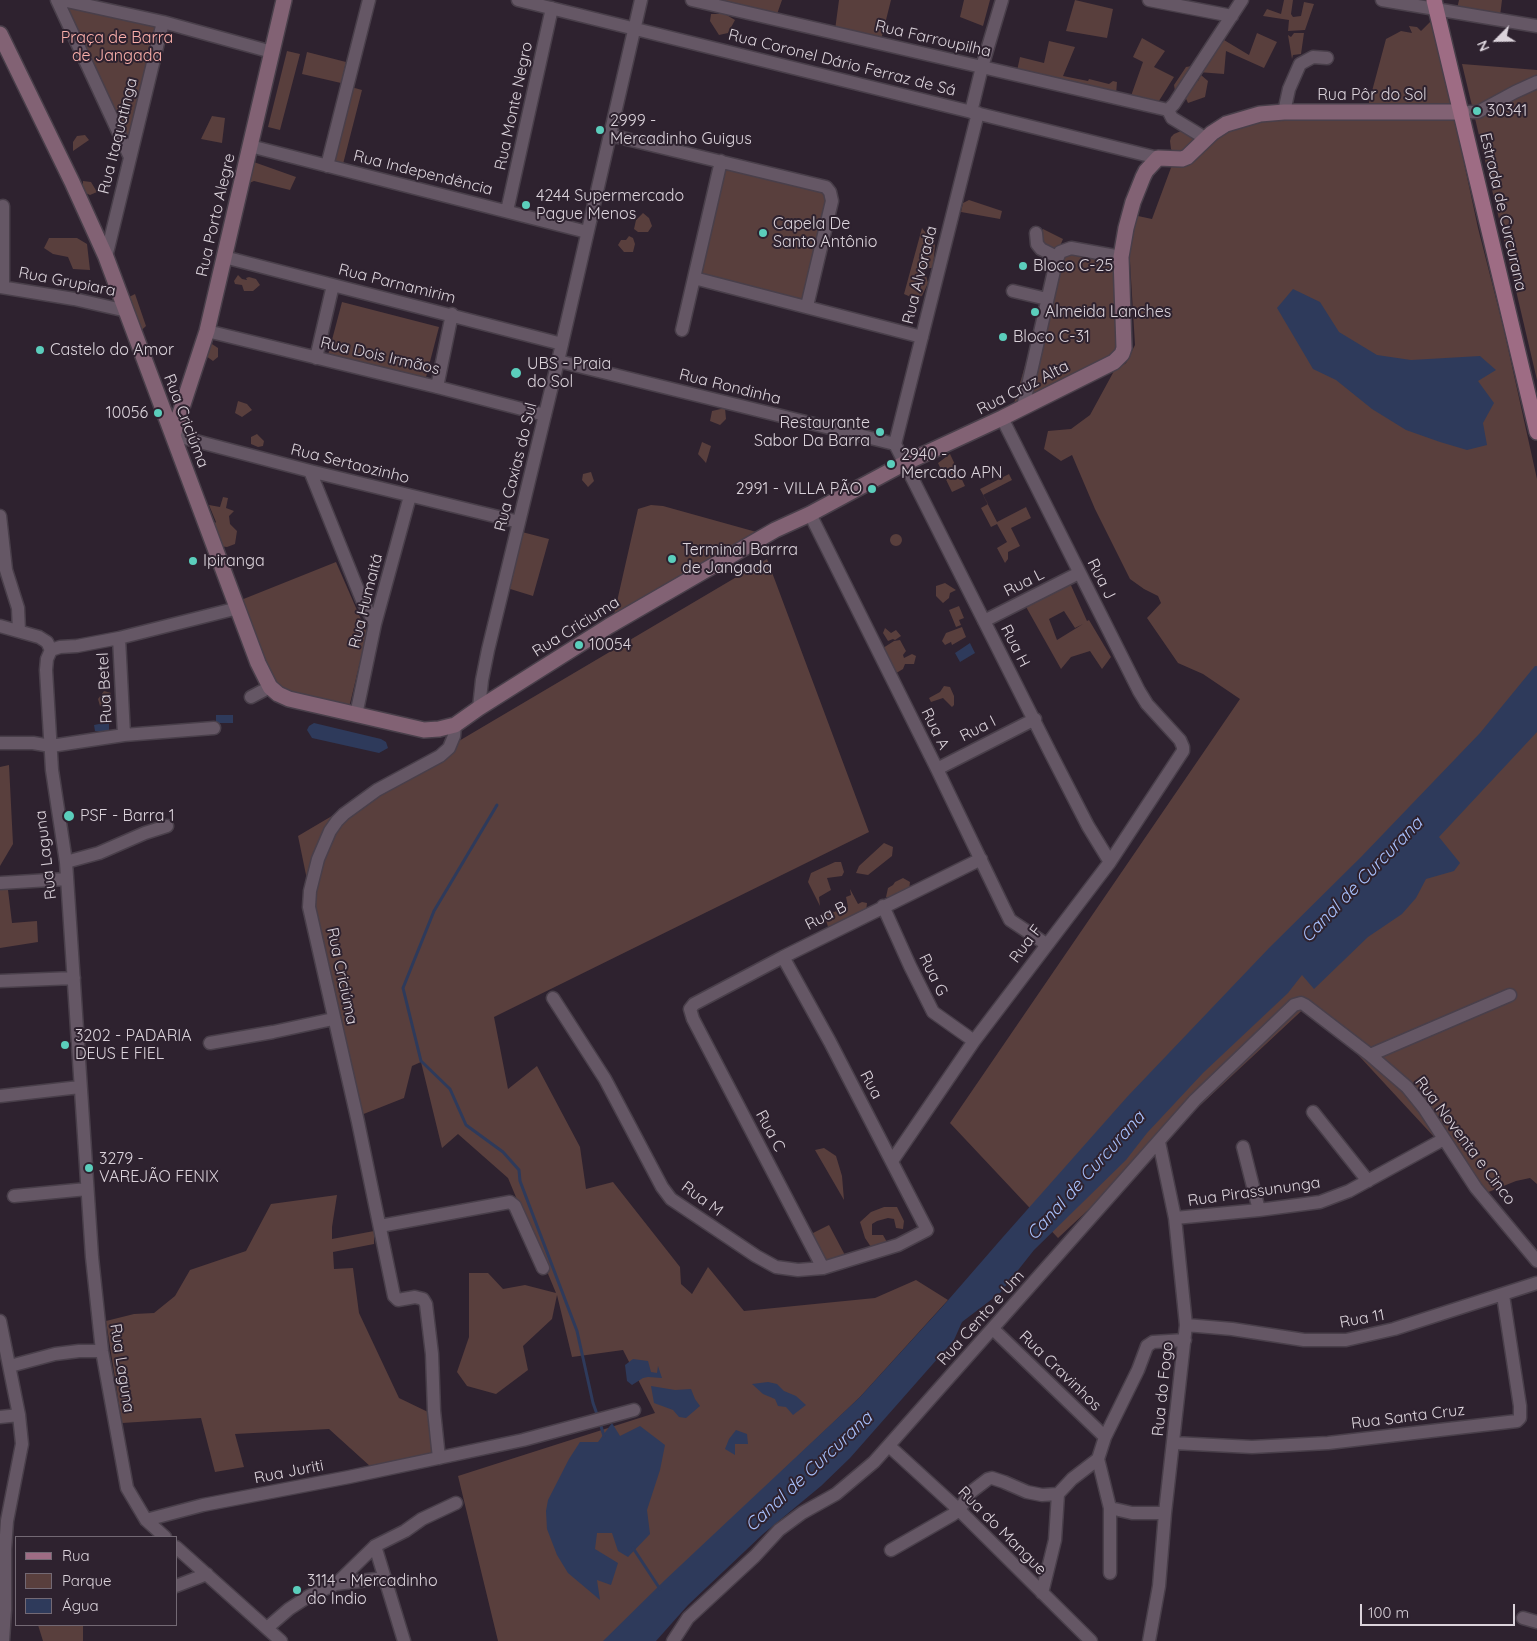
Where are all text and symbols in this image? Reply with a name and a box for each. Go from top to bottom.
north arrow [1472,15,1522,65]
street label: Rua Farroupilha [873,16,993,62]
street label: Rua Coronel Dário Ferraz de Sá [726,25,958,101]
park label: Praça de Barra de Jangada [61,28,173,66]
text: N [1473,38,1493,54]
street label: Rua Monte Negro [491,40,537,172]
street label: Rua Itaquatinga [94,76,142,196]
street label: Rua Pôr do Sol [1317,85,1427,105]
place label: 30341 [1487,101,1528,121]
marker: 30341 [1471,105,1483,117]
place label: 2999 - Mercadinho Guigus [610,111,752,149]
marker: 2999 - Mercadinho Guigus [594,124,606,136]
street label: Estrada de Curcurana [1475,131,1531,293]
street label: Rua Independência [351,146,495,200]
street label: Rua Porto Alegre [192,151,240,279]
place label: 4244 Supermercado Pague Menos [536,186,684,224]
marker: 4244 Supermercado Pague Menos [520,199,532,211]
place label: Capela De Santo Antônio [773,214,877,252]
street label: Rua Alvorada [899,224,941,326]
marker: Capela De Santo Antônio [757,227,769,239]
place label: Bloco C-25 [1033,256,1113,276]
street label: Rua Parnamirim [336,260,458,308]
marker: Bloco C-25 [1017,260,1029,272]
street label: Rua Grupiara [17,263,117,301]
place label: Almeida Lanches [1045,302,1171,322]
marker: Almeida Lanches [1029,306,1041,318]
place label: Bloco C-31 [1013,327,1090,347]
marker: Bloco C-31 [997,331,1009,343]
street label: Rua Dois Irmãos [318,333,442,379]
place label: Castelo do Amor [50,340,174,360]
marker: Castelo do Amor [34,344,46,356]
place label: UBS - Praia do Sol [527,354,611,392]
street label: Rua Cruz Alta [974,357,1072,419]
street label: Rua Rondinha [677,365,783,409]
marker: UBS - Praia do Sol [509,366,523,380]
street label: Rua Criciúma [159,371,213,471]
street label: Rua Caxias do Sul [491,401,541,533]
place label: 10056 [106,403,148,423]
marker: 10056 [152,407,164,419]
place label: Restaurante Sabor Da Barra [754,413,870,451]
marker: Restaurante Sabor Da Barra [874,426,886,438]
street label: Rua Sertaozinho [289,440,411,488]
place label: 2940 - Mercado APN [901,445,1002,483]
marker: 2940 - Mercado APN [885,458,897,470]
place label: 2991 - VILLA PÃO [736,479,862,499]
marker: 2991 - VILLA PÃO [866,483,878,495]
place label: Terminal Barrra de Jangada [682,540,798,578]
place label: Ipiranga [203,551,265,571]
street label: Rua Humaitá [345,552,387,650]
marker: Terminal Barrra de Jangada [666,553,678,565]
marker: Ipiranga [187,555,199,567]
street label: Rua J [1083,556,1119,602]
street label: Rua L [1001,565,1047,601]
street label: Rua Criciuma [529,593,623,661]
street label: Rua H [996,621,1034,671]
place label: 10054 [589,635,631,655]
marker: 10054 [573,639,585,651]
street label: Rua Betel [94,652,116,724]
street label: Rua A [917,705,953,753]
street label: Rua I [957,712,999,746]
place label: PSF - Barra 1 [80,806,175,826]
street label: Rua Laguna [31,809,61,901]
marker: PSF - Barra 1 [62,809,76,823]
water label: Canal de Curcurana [1297,813,1427,947]
street label: Rua B [802,897,850,935]
street label: Rua F [1005,921,1047,967]
street label: Rua Criciúma [322,926,362,1026]
street label: Rua G [915,951,951,999]
place label: 3202 - PADARIA DEUS E FIEL [75,1026,192,1064]
marker: 3202 - PADARIA DEUS E FIEL [59,1039,71,1051]
street label: Rua [856,1068,886,1102]
street label: Rua Noventa e Cinco [1411,1073,1519,1209]
street label: Rua C [751,1107,789,1155]
water label: Canal de Curcurana [1022,1107,1150,1245]
place label: 3279 - VAREJÃO FENIX [99,1149,219,1187]
marker: 3279 - VAREJÃO FENIX [83,1162,95,1174]
street label: Rua Pirassununga [1186,1173,1322,1211]
street label: Rua M [677,1177,727,1221]
street label: Rua Cento e Um [933,1267,1029,1369]
street label: Rua 11 [1338,1306,1386,1332]
street label: Rua Laguna [105,1322,139,1414]
street label: Rua Cravinhos [1015,1327,1105,1415]
street label: Rua do Fogo [1148,1341,1178,1437]
street label: Rua Santa Cruz [1350,1400,1466,1434]
water label: Canal de Curcurana [741,1407,877,1537]
street label: Rua Juriti [253,1456,325,1488]
street label: Rua do Mangue [954,1483,1050,1579]
legend [15,1536,178,1626]
text: Rua [62,1546,90,1565]
text: Parque [62,1571,112,1590]
place label: 3114 - Mercadinho do Indio [307,1571,438,1609]
marker: 3114 - Mercadinho do Indio [291,1584,303,1596]
scale bar [1362,1594,1517,1626]
text: Água [62,1596,99,1615]
text: 100 m [1368,1603,1409,1622]

